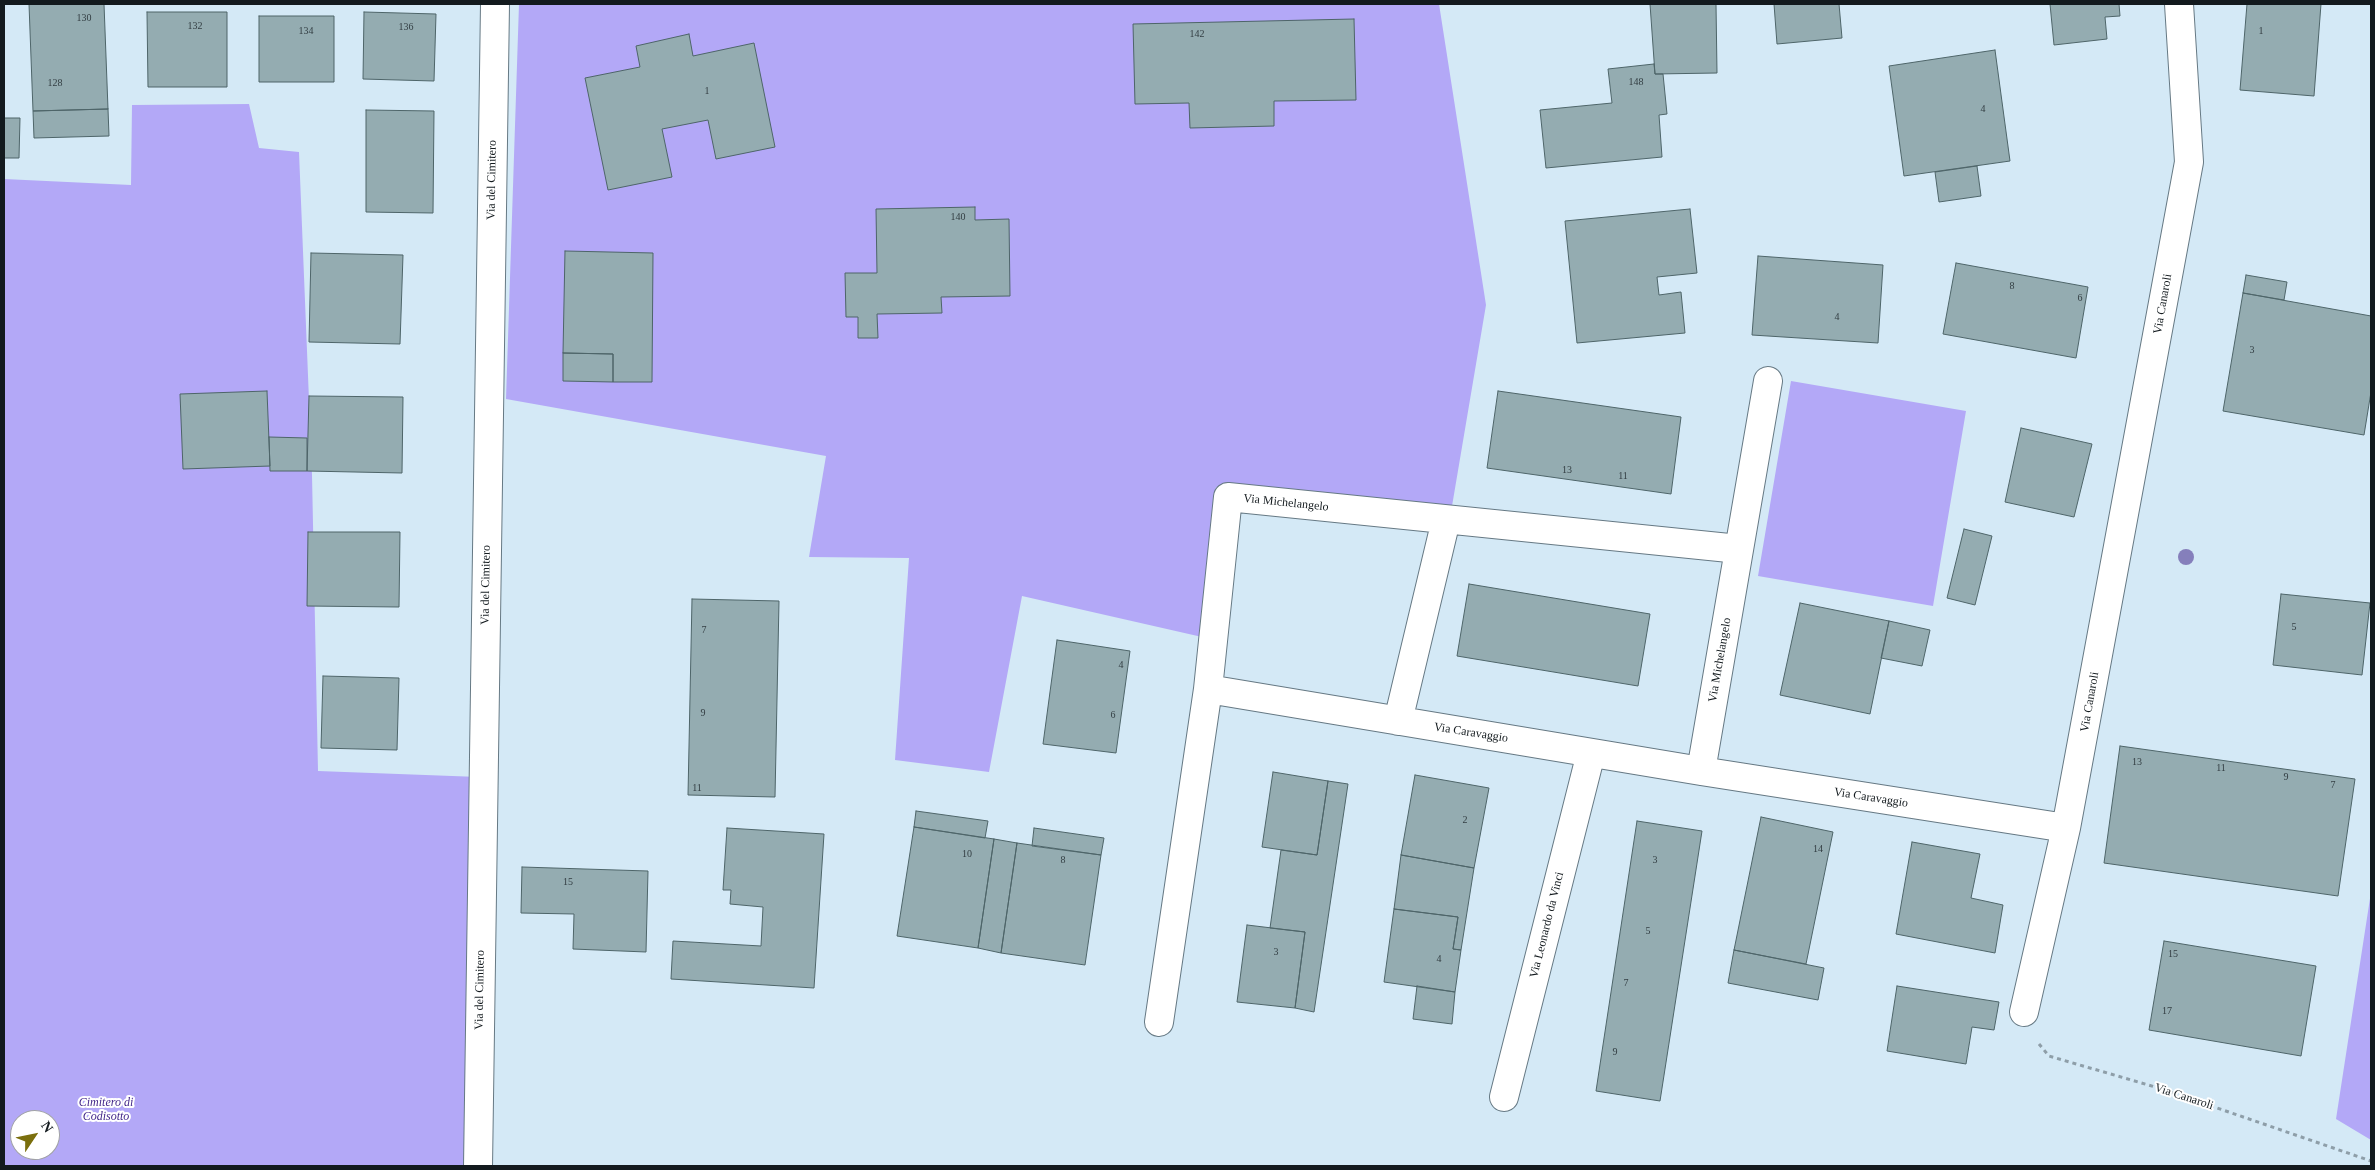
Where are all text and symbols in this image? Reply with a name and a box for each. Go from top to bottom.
house number: 130 [76,12,92,24]
house number: 132 [188,20,202,32]
house number: 136 [398,21,414,33]
house number: 134 [298,25,314,37]
house number: 1 [2258,25,2264,37]
house number: 142 [1190,28,1204,40]
house number: 148 [1628,76,1644,88]
house number: 128 [48,77,62,89]
house number: 1 [704,85,710,97]
house number: 4 [1980,103,1986,115]
street label: Via del Cimitero [484,140,500,220]
house number: 140 [950,211,966,223]
street label: Via Canaroli [2151,273,2175,335]
house number: 8 [2010,280,2014,292]
house number: 6 [2078,292,2082,304]
house number: 4 [1834,311,1840,323]
house number: 3 [2250,344,2254,356]
house number: 13 [1562,464,1572,476]
house number: 11 [1618,470,1628,482]
street label: Via Michelangelo [1243,491,1329,515]
street label: Via del Cimitero [478,545,494,625]
street label: Via Michelangelo [1705,617,1735,703]
house number: 5 [2292,621,2296,633]
house number: 7 [702,624,706,636]
house number: 4 [1118,659,1124,671]
street label: Via Canaroli [2078,671,2102,733]
house number: 9 [700,707,706,719]
house number: 6 [1110,709,1116,721]
street label: Via Caravaggio [1433,720,1509,746]
house number: 13 [2132,756,2142,768]
house number: 11 [2216,762,2226,774]
house number: 9 [2284,771,2288,783]
house number: 7 [2330,779,2336,791]
house number: 11 [692,782,702,794]
street label: Via Caravaggio [1833,785,1909,811]
house number: 2 [1462,814,1468,826]
house number: 14 [1813,843,1823,855]
house number: 10 [962,848,972,860]
house number: 8 [1060,854,1066,866]
house number: 3 [1652,854,1658,866]
street label: Via Leonardo da Vinci [1527,870,1567,980]
house number: 15 [563,876,573,888]
house number: 5 [1646,925,1650,937]
house number: 3 [1274,946,1278,958]
house number: 15 [2168,948,2178,960]
street label: Via del Cimitero [472,950,488,1030]
house number: 4 [1436,953,1442,965]
house number: 7 [1624,977,1628,989]
house number: 17 [2162,1005,2172,1017]
house number: 9 [1612,1046,1618,1058]
street label: Via Canaroli [2153,1081,2215,1113]
park label: Cimitero di Codisotto [79,1096,133,1124]
north arrow [10,1110,60,1160]
text: N [38,1119,56,1135]

